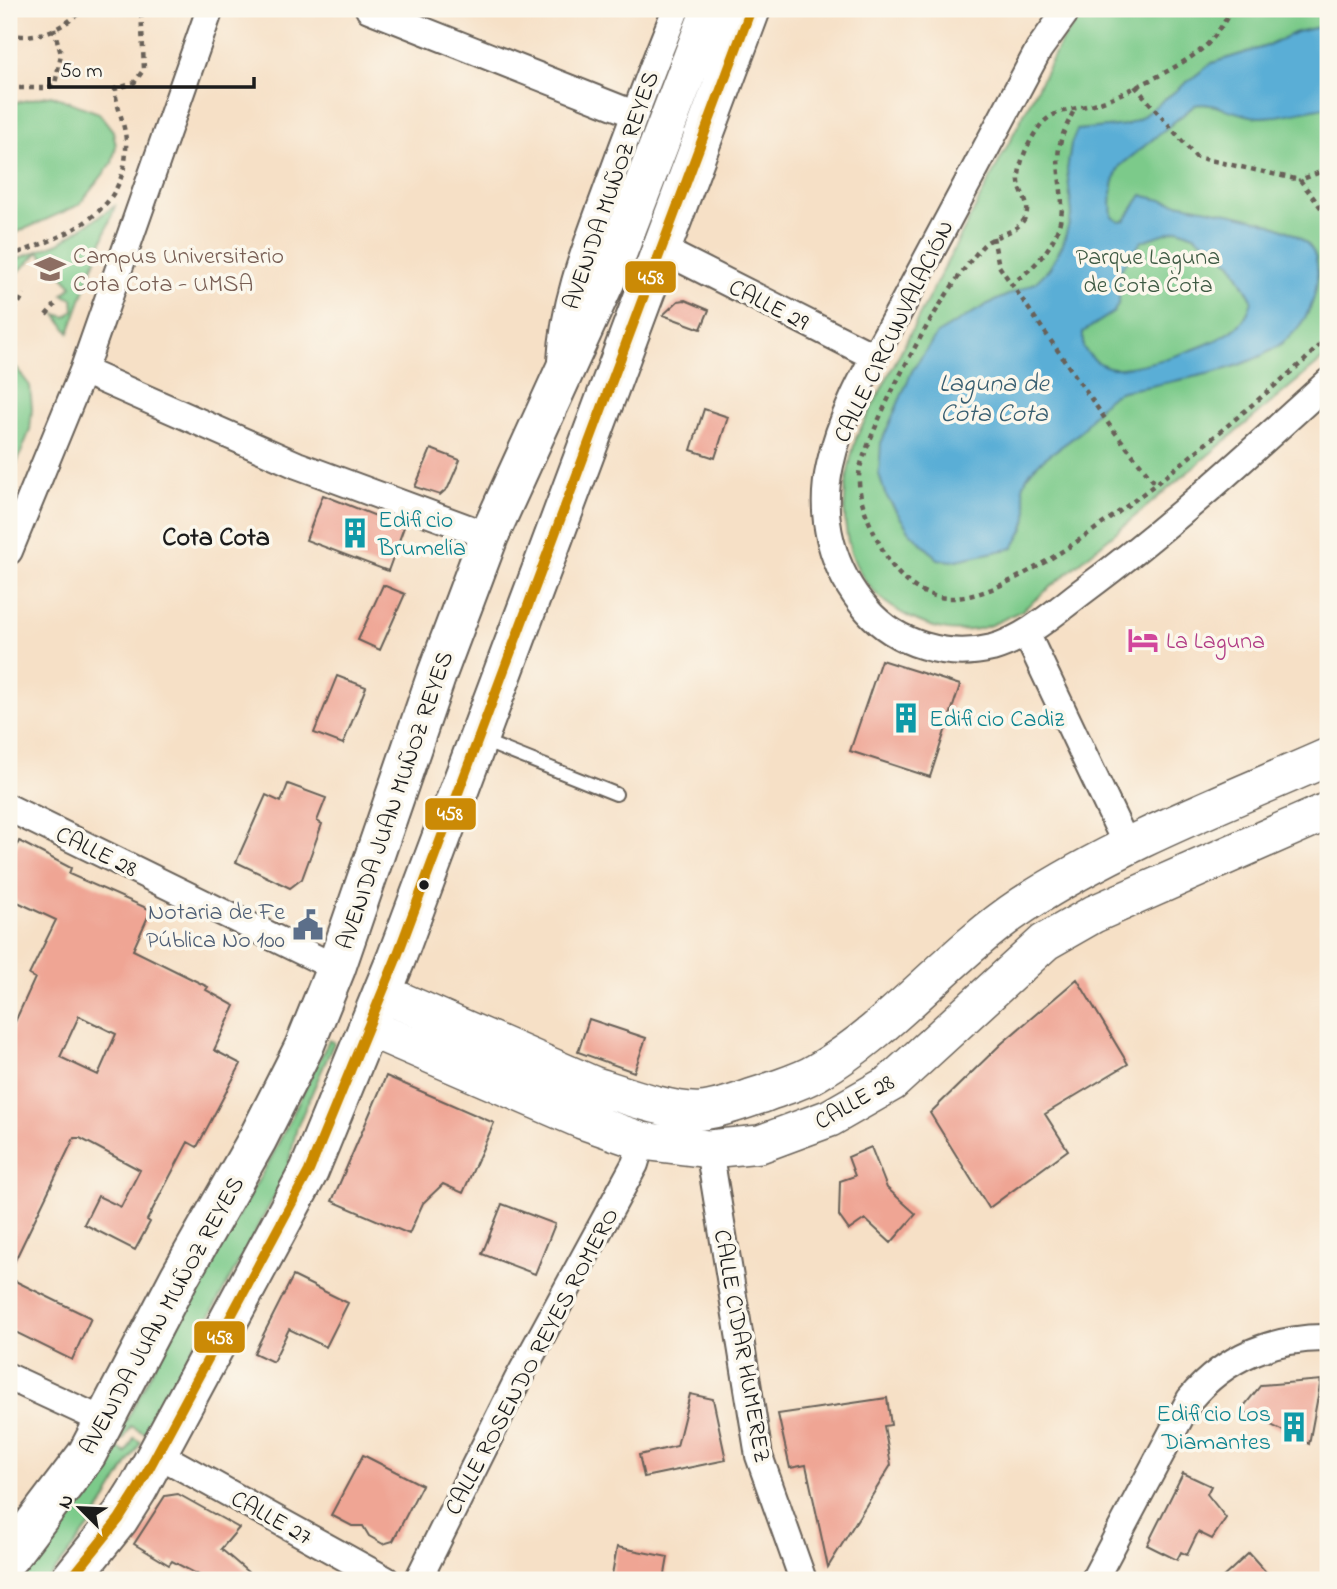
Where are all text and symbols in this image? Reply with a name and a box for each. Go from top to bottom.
scale bar [49,46,254,90]
text: 50 m [60,57,103,87]
street label: AVENIDA MUÑOZ REYES [555,67,670,315]
street label: CALLE CIRCUNVALACIÓN [826,215,964,449]
place label: Campus Universitario Cota Cota - UMSA [73,240,284,303]
park label: Parque Laguna de Cota Cota [1076,241,1220,304]
school or university icon: Campus Universitario Cota Cota - UMSA [33,252,67,286]
line badge: 458 [624,260,677,294]
text: 458 [638,266,664,293]
street label: CALLE 29 [722,271,815,342]
water label: Laguna de Cota Cota [939,366,1050,434]
place label: Edificio Brumelia [377,504,466,567]
building icon: Edificio Brumelia [338,516,372,550]
district label: Cota Cota [162,520,270,558]
hotel icon: La Laguna [1126,623,1160,657]
place label: La Laguna [1166,625,1265,660]
street label: AVENIDA JUAN MUÑOZ REYES [329,647,464,955]
building icon: Edificio Cadiz [889,701,923,735]
place label: Edificio Cadiz [929,703,1065,738]
line badge: 458 [424,797,477,831]
text: 458 [437,802,463,829]
street label: CALLE 28 [49,818,143,888]
unlabelled marker [417,878,431,892]
place label: Notaria de Fe Pública No 100 [146,896,285,959]
public building icon: Notaria de Fe Pública No 100 [291,908,325,942]
street label: CALLE 28 [809,1066,902,1140]
street label: AVENIDA JUAN MUÑOZ REYES [72,1171,255,1462]
street label: CALLE ROSENDO REYES ROMERO [437,1202,629,1522]
street label: CALLE CIDAR HUMEREZ [703,1227,778,1466]
line badge: 458 [193,1320,246,1354]
text: 458 [207,1326,233,1353]
place label: Edificio Los Diamantes [1156,1398,1271,1461]
building icon: Edificio Los Diamantes [1277,1410,1311,1444]
north arrow [46,1474,116,1544]
street label: CALLE 27 [224,1483,318,1556]
text: N [52,1491,82,1513]

